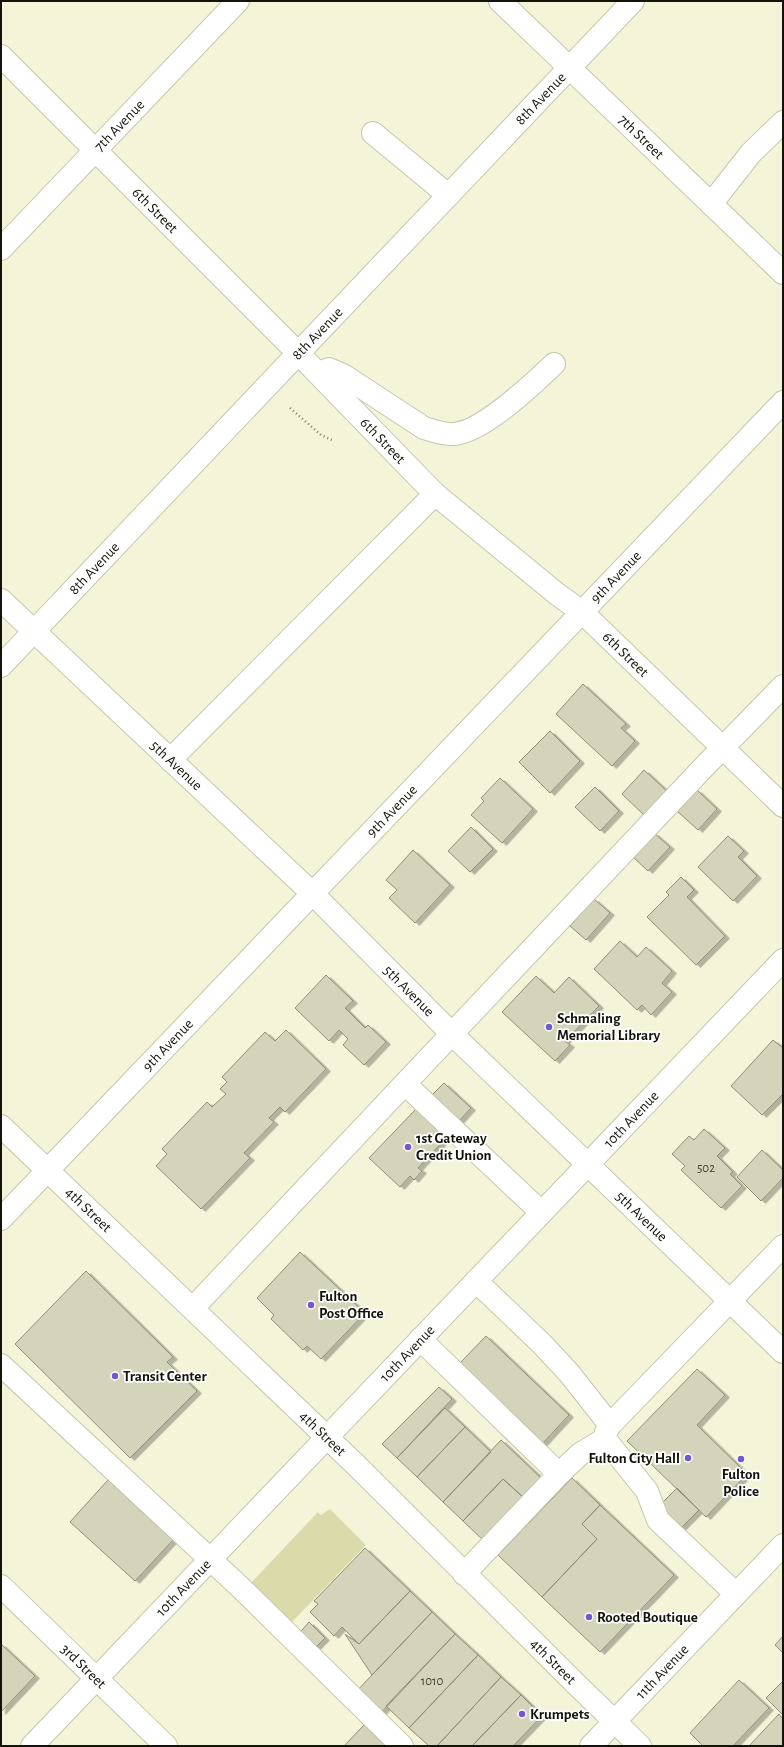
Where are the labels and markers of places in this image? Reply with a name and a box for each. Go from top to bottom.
place label: Schmaling Memorial Library [557,1011,660,1043]
marker: Schmaling Memorial Library [544,1022,554,1032]
place label: 1st Gateway Credit Union [416,1131,491,1163]
marker: 1st Gateway Credit Union [403,1142,413,1152]
place label: Fulton Post Office [319,1289,384,1321]
marker: Fulton Post Office [306,1300,316,1310]
place label: Transit Center [123,1369,207,1384]
marker: Transit Center [110,1371,120,1381]
place label: Fulton City Hall [588,1451,680,1466]
marker: Fulton City Hall [683,1453,693,1463]
marker: Fulton Police [736,1454,746,1464]
place label: Fulton Police [722,1467,760,1499]
place label: Rooted Boutique [597,1610,698,1625]
marker: Rooted Boutique [584,1612,594,1622]
place label: Krumpets [530,1707,590,1722]
marker: Krumpets [517,1709,527,1719]

